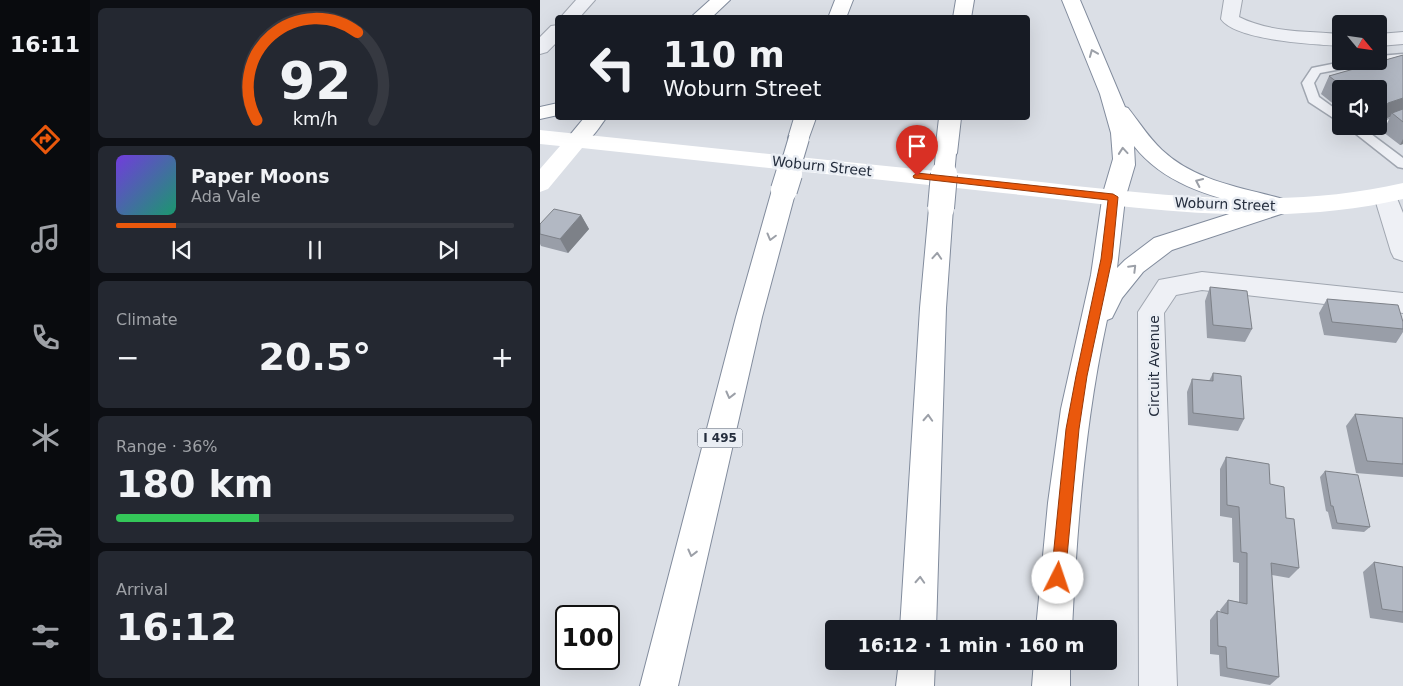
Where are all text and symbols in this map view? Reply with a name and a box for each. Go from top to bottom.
north arrow [1332,15,1388,70]
map controls [1332,15,1387,135]
text: 16:11 [10,32,80,57]
icon: left [580,35,645,100]
text: 110 m [663,35,785,75]
one-way arrow [1088,49,1099,58]
text: 92 [279,51,351,111]
text: Woburn Street [663,76,821,101]
button: sound [1332,80,1387,135]
text: km/h [292,108,338,129]
icon: directions [28,122,63,157]
pin [896,125,938,176]
icon: arrive [903,132,931,160]
one-way arrow [1118,146,1129,154]
street label: Woburn Street [771,153,873,179]
text: Paper Moons [191,165,330,187]
one-way arrow [1195,177,1204,188]
text: Ada Vale [191,187,261,206]
street label: Woburn Street [1174,194,1276,214]
icon: music [28,221,63,256]
one-way arrow [766,233,777,242]
icon: previous [168,236,196,264]
icon: pause [301,236,329,264]
icon: next [434,236,462,264]
one-way arrow [932,251,943,259]
one-way arrow [1127,265,1136,274]
text: Climate [116,310,178,329]
street label: Circuit Avenue [1146,315,1162,417]
icon: phone [28,320,63,355]
text: 20.5° [259,335,371,379]
text: − [116,341,139,374]
text: + [491,341,514,374]
one-way arrow [726,390,736,398]
one-way arrow [923,413,934,421]
icon: climate [28,420,63,455]
road number: I 495 [698,428,742,448]
text: Range · 36% [116,437,218,456]
text: 180 km [116,462,273,506]
icon: car [28,519,63,554]
one-way arrow [687,548,698,557]
position arrow [1031,551,1083,603]
one-way arrow [915,576,926,584]
text: Arrival [116,580,168,599]
text: 16:12 [116,605,237,649]
speed limit sign: 100 [555,605,620,670]
icon: filters [28,619,63,654]
text: 16:12 · 1 min · 160 m [857,634,1085,656]

